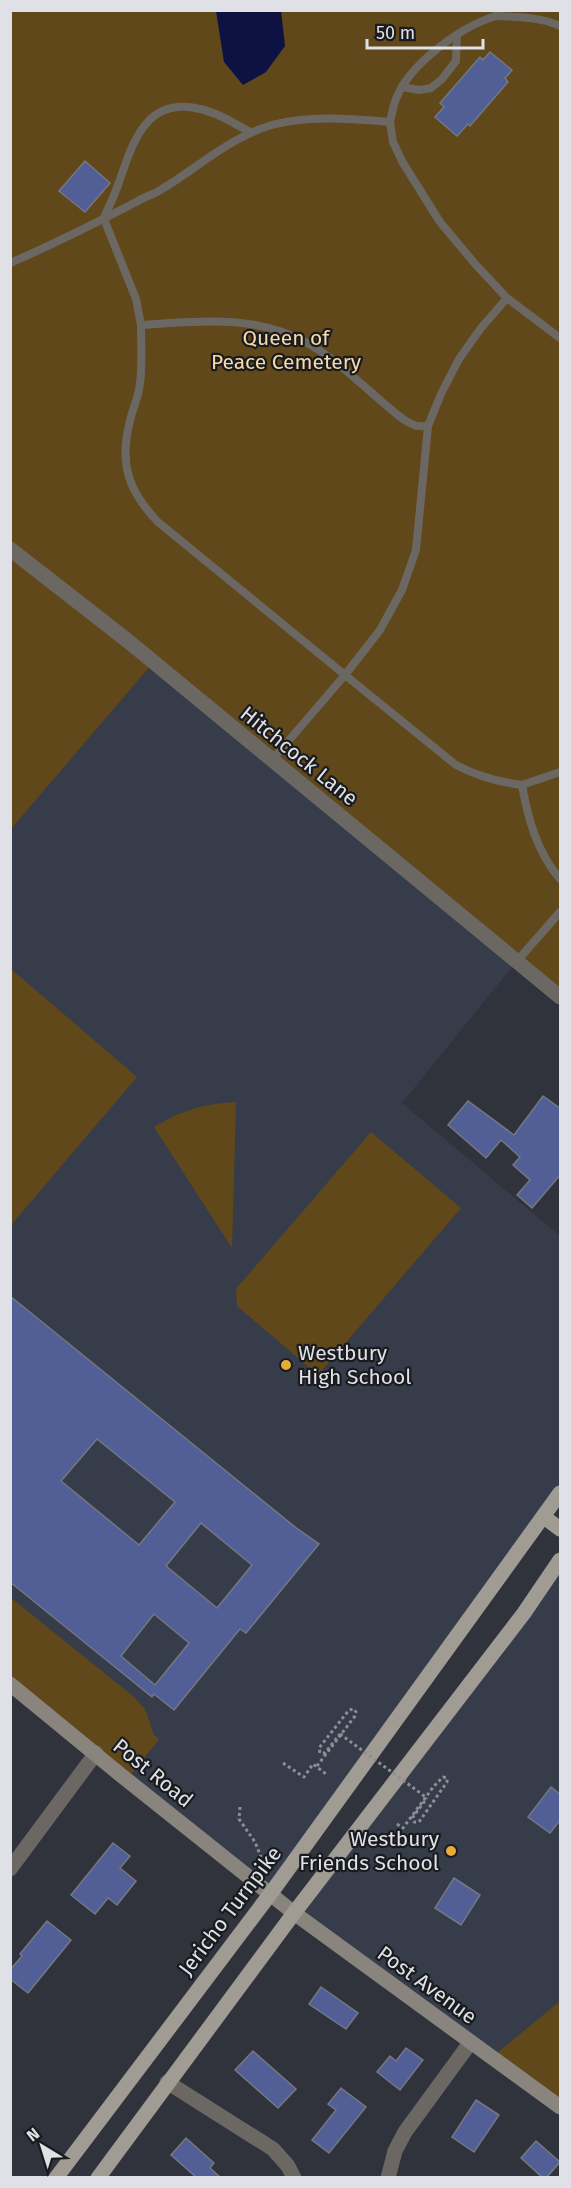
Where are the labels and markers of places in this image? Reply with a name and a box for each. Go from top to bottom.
place label: Westbury High School [298,1340,411,1390]
marker: Westbury High School [279,1358,293,1372]
place label: Westbury Friends School [299,1826,440,1876]
marker: Westbury Friends School [444,1844,458,1858]

